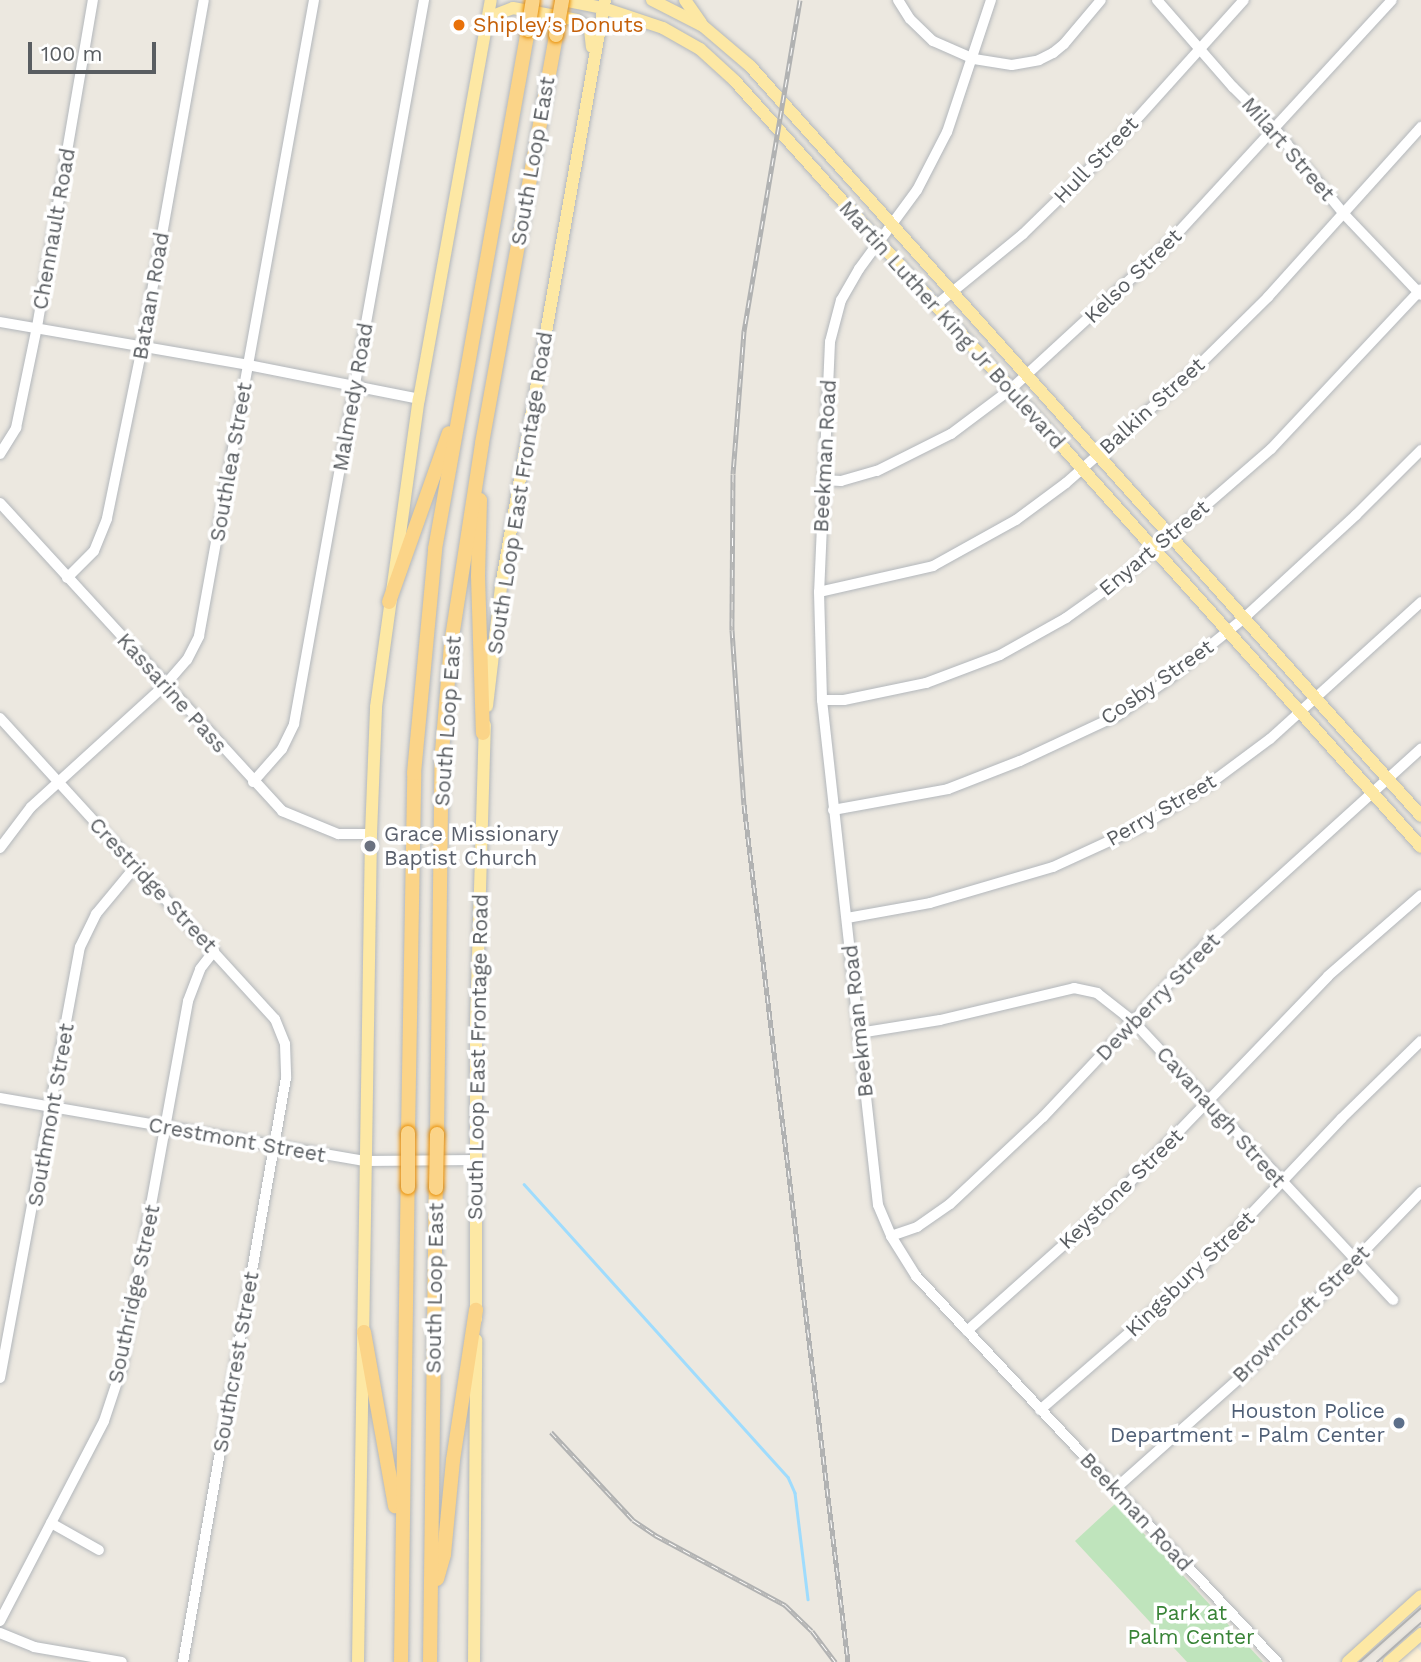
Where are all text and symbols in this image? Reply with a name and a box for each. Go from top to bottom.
place label: Shipley's Donuts [473,12,644,38]
marker: Shipley's Donuts [451,17,467,33]
scale bar [32,28,159,72]
text: 100 m [41,41,103,66]
street label: South Loop East [506,75,560,247]
street label: Milart Street [1236,92,1340,206]
street label: Hull Street [1048,111,1144,209]
street label: Chennault Road [27,146,81,312]
street label: Martin Luther King Jr Boulevard [833,195,1071,455]
street label: Kelso Street [1079,223,1187,329]
street label: Bataan Road [127,230,175,362]
street label: Malmedy Road [328,321,378,473]
street label: South Loop East Frontage Road [482,330,558,656]
street label: Balkin Street [1094,352,1210,460]
street label: Beekman Road [808,379,842,533]
street label: Southlea Street [205,380,257,544]
street label: Enyart Street [1094,495,1214,601]
street label: Kassarine Pass [112,628,232,758]
street label: Cosby Street [1096,634,1218,730]
street label: South Loop East [429,635,467,807]
street label: Perry Street [1101,768,1221,852]
street label: Crestridge Street [84,812,222,958]
place label: Grace Missionary Baptist Church [384,821,559,871]
marker: Grace Missionary Baptist Church [362,838,378,854]
street label: South Loop East Frontage Road [463,894,493,1220]
street label: Dewberry Street [1091,928,1225,1066]
street label: Beekman Road [837,944,879,1098]
street label: Southmont Street [22,1021,80,1209]
street label: Cavanaugh Street [1151,1041,1291,1193]
street label: Crestmont Street [147,1112,327,1168]
street label: Keystone Street [1054,1123,1188,1255]
street label: Southridge Street [103,1202,165,1386]
street label: South Loop East [421,1202,449,1374]
street label: Kingsbury Street [1120,1206,1260,1342]
street label: Browncroft Street [1227,1240,1375,1388]
street label: Southcrest Street [208,1270,264,1454]
place label: Houston Police Department - Palm Center [1110,1398,1385,1448]
marker: Houston Police Department - Palm Center [1391,1415,1407,1431]
street label: Beekman Road [1075,1447,1197,1577]
park label: Park at Palm Center [1127,1600,1255,1650]

